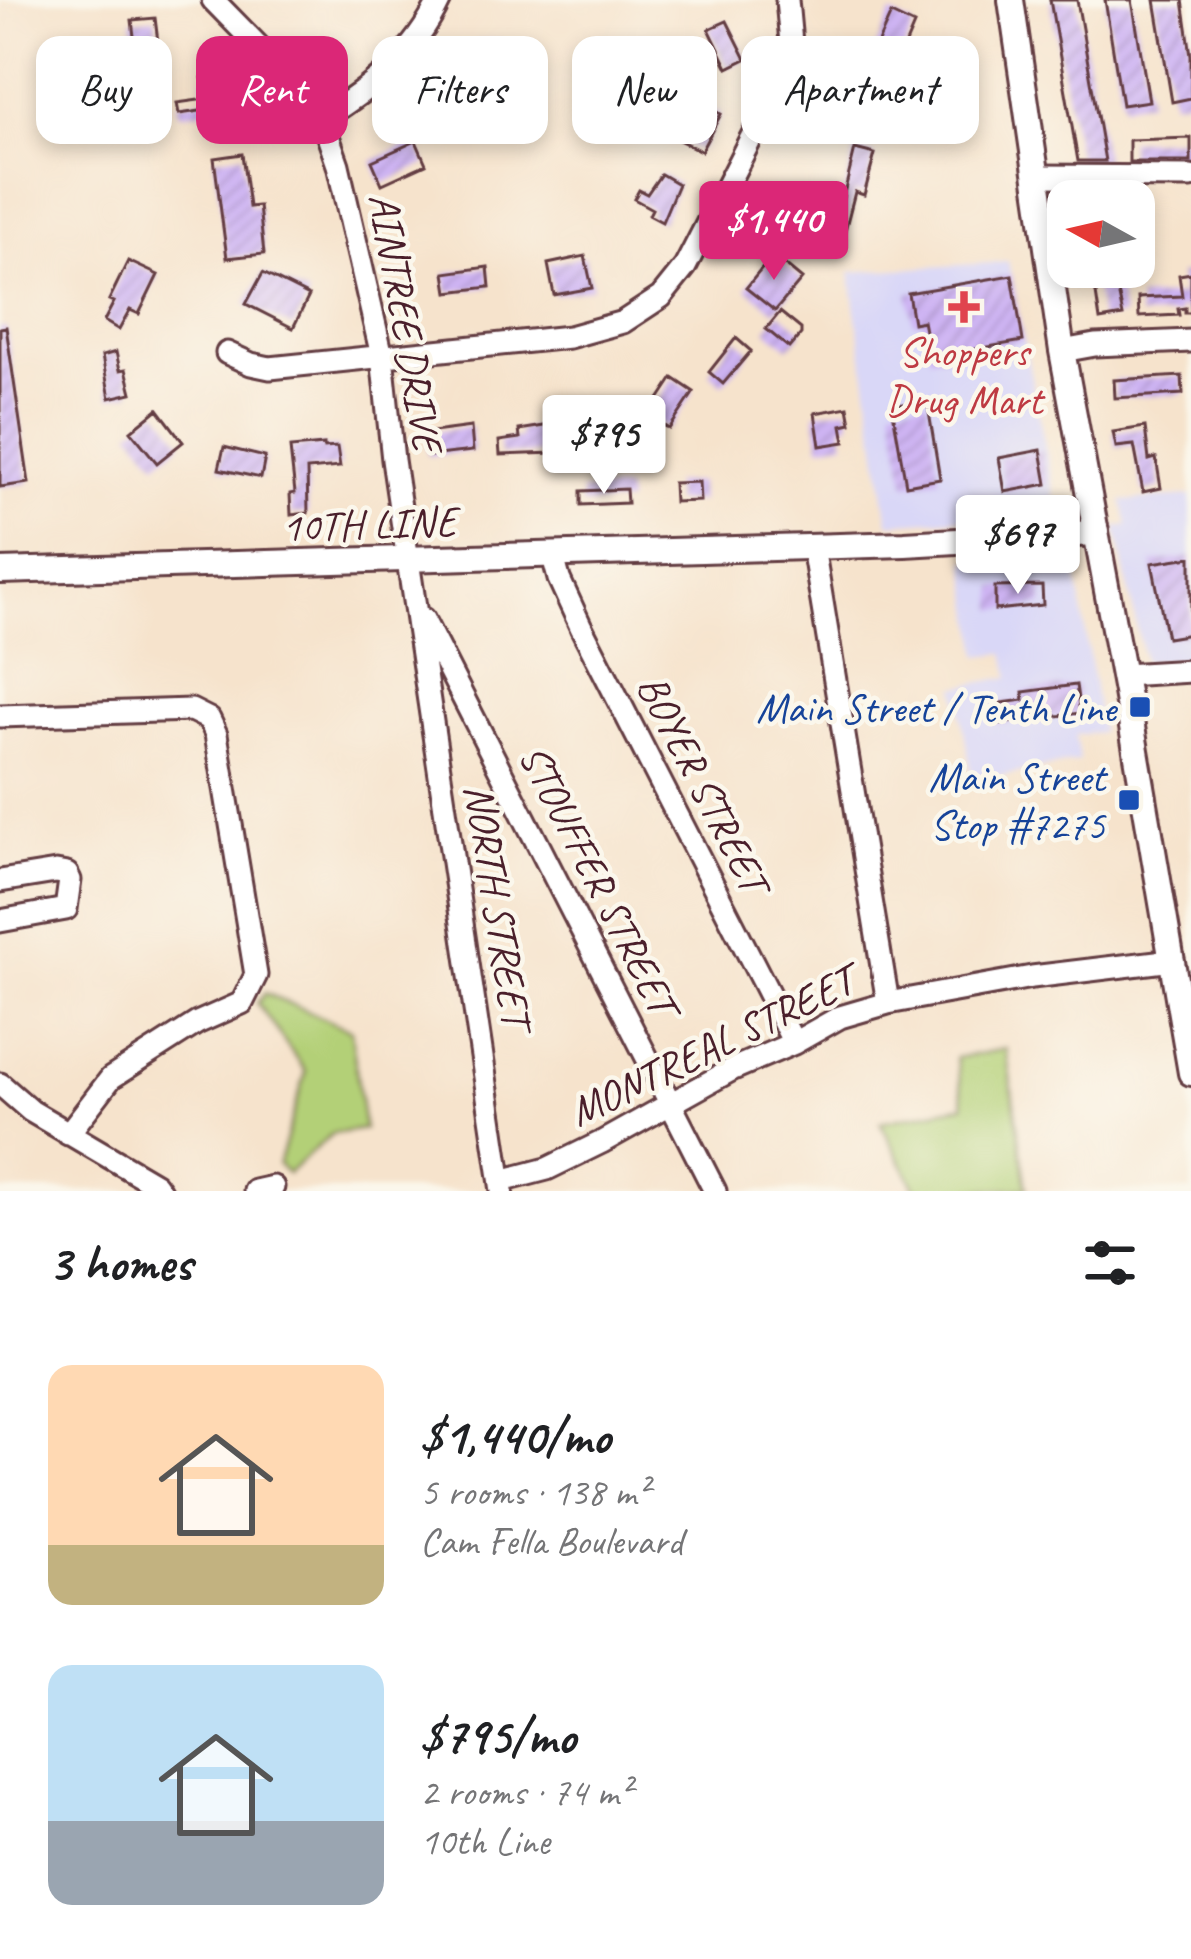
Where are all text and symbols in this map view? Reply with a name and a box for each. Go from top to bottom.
chip: Buy [36,36,172,144]
chip: Rent [196,36,348,144]
chip: Filters [372,36,548,144]
chip: New [572,36,717,144]
chip: Apartment [741,36,979,144]
north arrow [1047,180,1155,288]
map controls [1047,180,1155,288]
pin: $1,440 [676,181,872,283]
street label: AINTREE DRIVE [357,189,455,460]
text: $1,440 [726,195,822,244]
marker: Shoppers Drug Mart [951,294,977,320]
place label: Shoppers Drug Mart [886,326,1046,427]
pin: $795 [533,395,675,497]
text: $795 [570,409,638,458]
street label: 10TH LINE [281,495,462,554]
pin: $697 [947,495,1089,597]
text: $697 [983,509,1053,558]
street label: BOYER STREET [625,666,784,909]
place label: Main Street / Tenth Line [756,682,1118,735]
marker: Main Street / Tenth Line [1127,694,1153,720]
street label: STOUFFER STREET [507,736,693,1033]
place label: Main Street Stop #7275 [929,751,1109,852]
street label: NORTH STREET [452,781,544,1040]
marker: Main Street Stop #7275 [1116,787,1142,813]
street label: MONTREAL STREET [561,950,872,1138]
icon: filters [1077,1230,1143,1296]
text: 3 homes [48,1231,192,1295]
text: $1,440/mo [420,1404,610,1468]
icon: home [144,1413,288,1557]
text: 5 rooms · 138 m² [420,1468,648,1517]
text: Cam Fella Boulevard [420,1517,683,1566]
text: $795/mo [420,1704,576,1768]
icon: home [144,1713,288,1857]
text: 2 rooms · 74 m² [420,1768,631,1817]
text: 10th Line [420,1817,550,1866]

